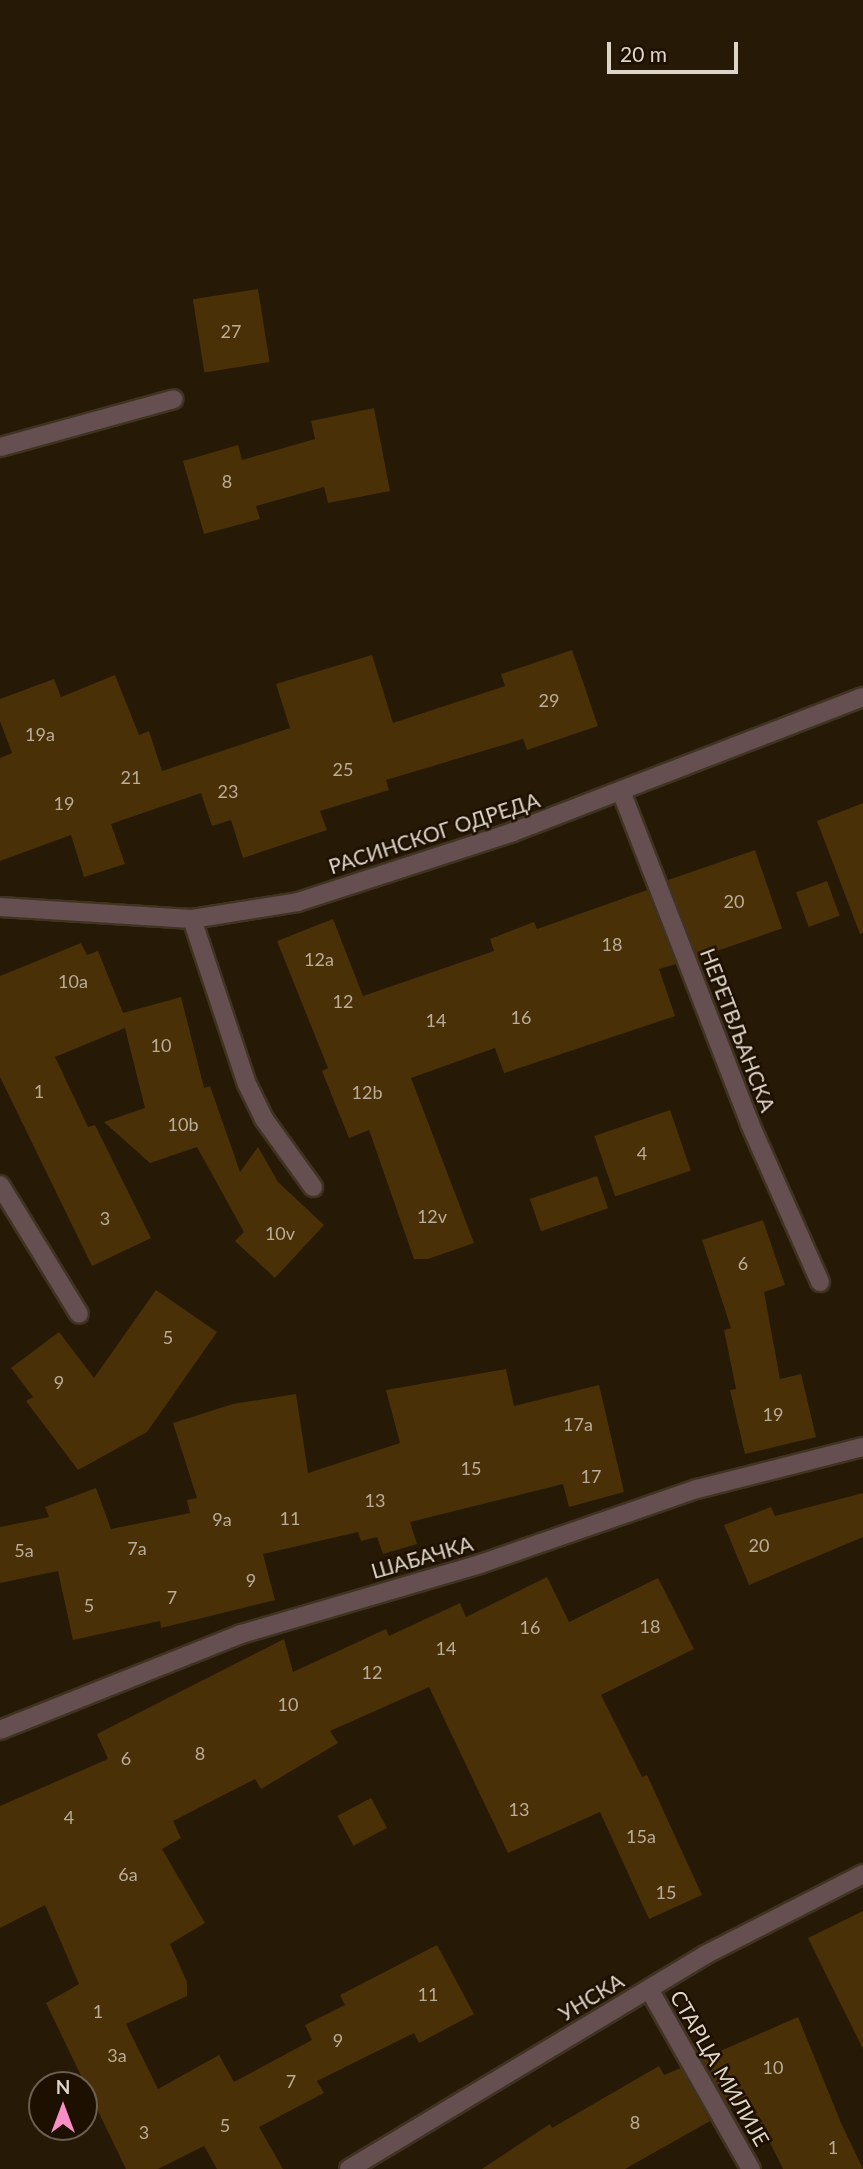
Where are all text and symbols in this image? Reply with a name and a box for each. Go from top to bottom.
scale bar [611,28,742,72]
text: 20 m [620,41,667,66]
house number: 27 [221,320,241,342]
house number: 8 [222,470,232,492]
house number: 29 [539,689,559,711]
house number: 19a [25,723,55,745]
house number: 25 [333,758,353,780]
house number: 21 [121,766,141,788]
house number: 23 [218,780,238,802]
street label: РАСИНСКОГ ОДРЕДА [325,787,543,879]
house number: 19 [54,792,74,814]
house number: 20 [724,890,744,912]
house number: 18 [602,933,622,955]
street label: НЕРЕТВЉАНСКА [695,945,781,1115]
house number: 12a [304,948,334,970]
house number: 10a [58,970,88,992]
house number: 12 [333,990,353,1012]
house number: 16 [511,1006,531,1028]
house number: 14 [426,1009,446,1031]
house number: 10 [151,1034,171,1056]
house number: 1 [34,1080,44,1102]
house number: 12b [352,1081,382,1103]
house number: 10b [168,1113,198,1135]
house number: 4 [637,1142,647,1164]
house number: 12v [417,1205,447,1227]
house number: 3 [100,1207,110,1229]
house number: 10v [265,1222,295,1244]
house number: 6 [738,1252,748,1274]
house number: 5 [163,1326,173,1348]
house number: 9 [54,1371,64,1393]
house number: 19 [763,1403,783,1425]
house number: 17a [563,1413,593,1435]
house number: 15 [461,1457,481,1479]
house number: 17 [581,1465,601,1487]
house number: 13 [365,1489,385,1511]
house number: 11 [280,1507,300,1529]
house number: 9a [212,1508,232,1530]
street label: ШАБАЧКА [368,1530,476,1584]
house number: 20 [749,1534,769,1556]
house number: 7a [127,1537,147,1559]
house number: 5a [14,1539,34,1561]
house number: 9 [246,1569,256,1591]
house number: 7 [167,1586,177,1608]
house number: 5 [84,1594,94,1616]
house number: 18 [640,1615,660,1637]
house number: 16 [520,1616,540,1638]
house number: 14 [436,1637,456,1659]
house number: 12 [362,1661,382,1683]
house number: 10 [278,1693,298,1715]
house number: 8 [195,1742,205,1764]
house number: 6 [121,1747,131,1769]
house number: 13 [509,1798,529,1820]
house number: 4 [64,1806,74,1828]
house number: 15a [626,1825,656,1847]
house number: 6a [118,1863,138,1885]
house number: 15 [656,1881,676,1903]
street label: УНСКА [554,1968,628,2026]
house number: 11 [418,1983,438,2005]
street label: СТАРЦА МИЛИЈЕ [665,1986,775,2150]
house number: 1 [93,2000,103,2022]
house number: 9 [333,2029,343,2051]
house number: 3a [107,2044,127,2066]
house number: 10 [763,2056,783,2078]
house number: 7 [286,2070,296,2092]
north arrow [28,2071,98,2141]
text: N [56,2075,70,2098]
house number: 8 [630,2111,640,2133]
house number: 5 [220,2114,230,2136]
house number: 3 [139,2121,149,2143]
house number: 1 [828,2136,838,2158]

